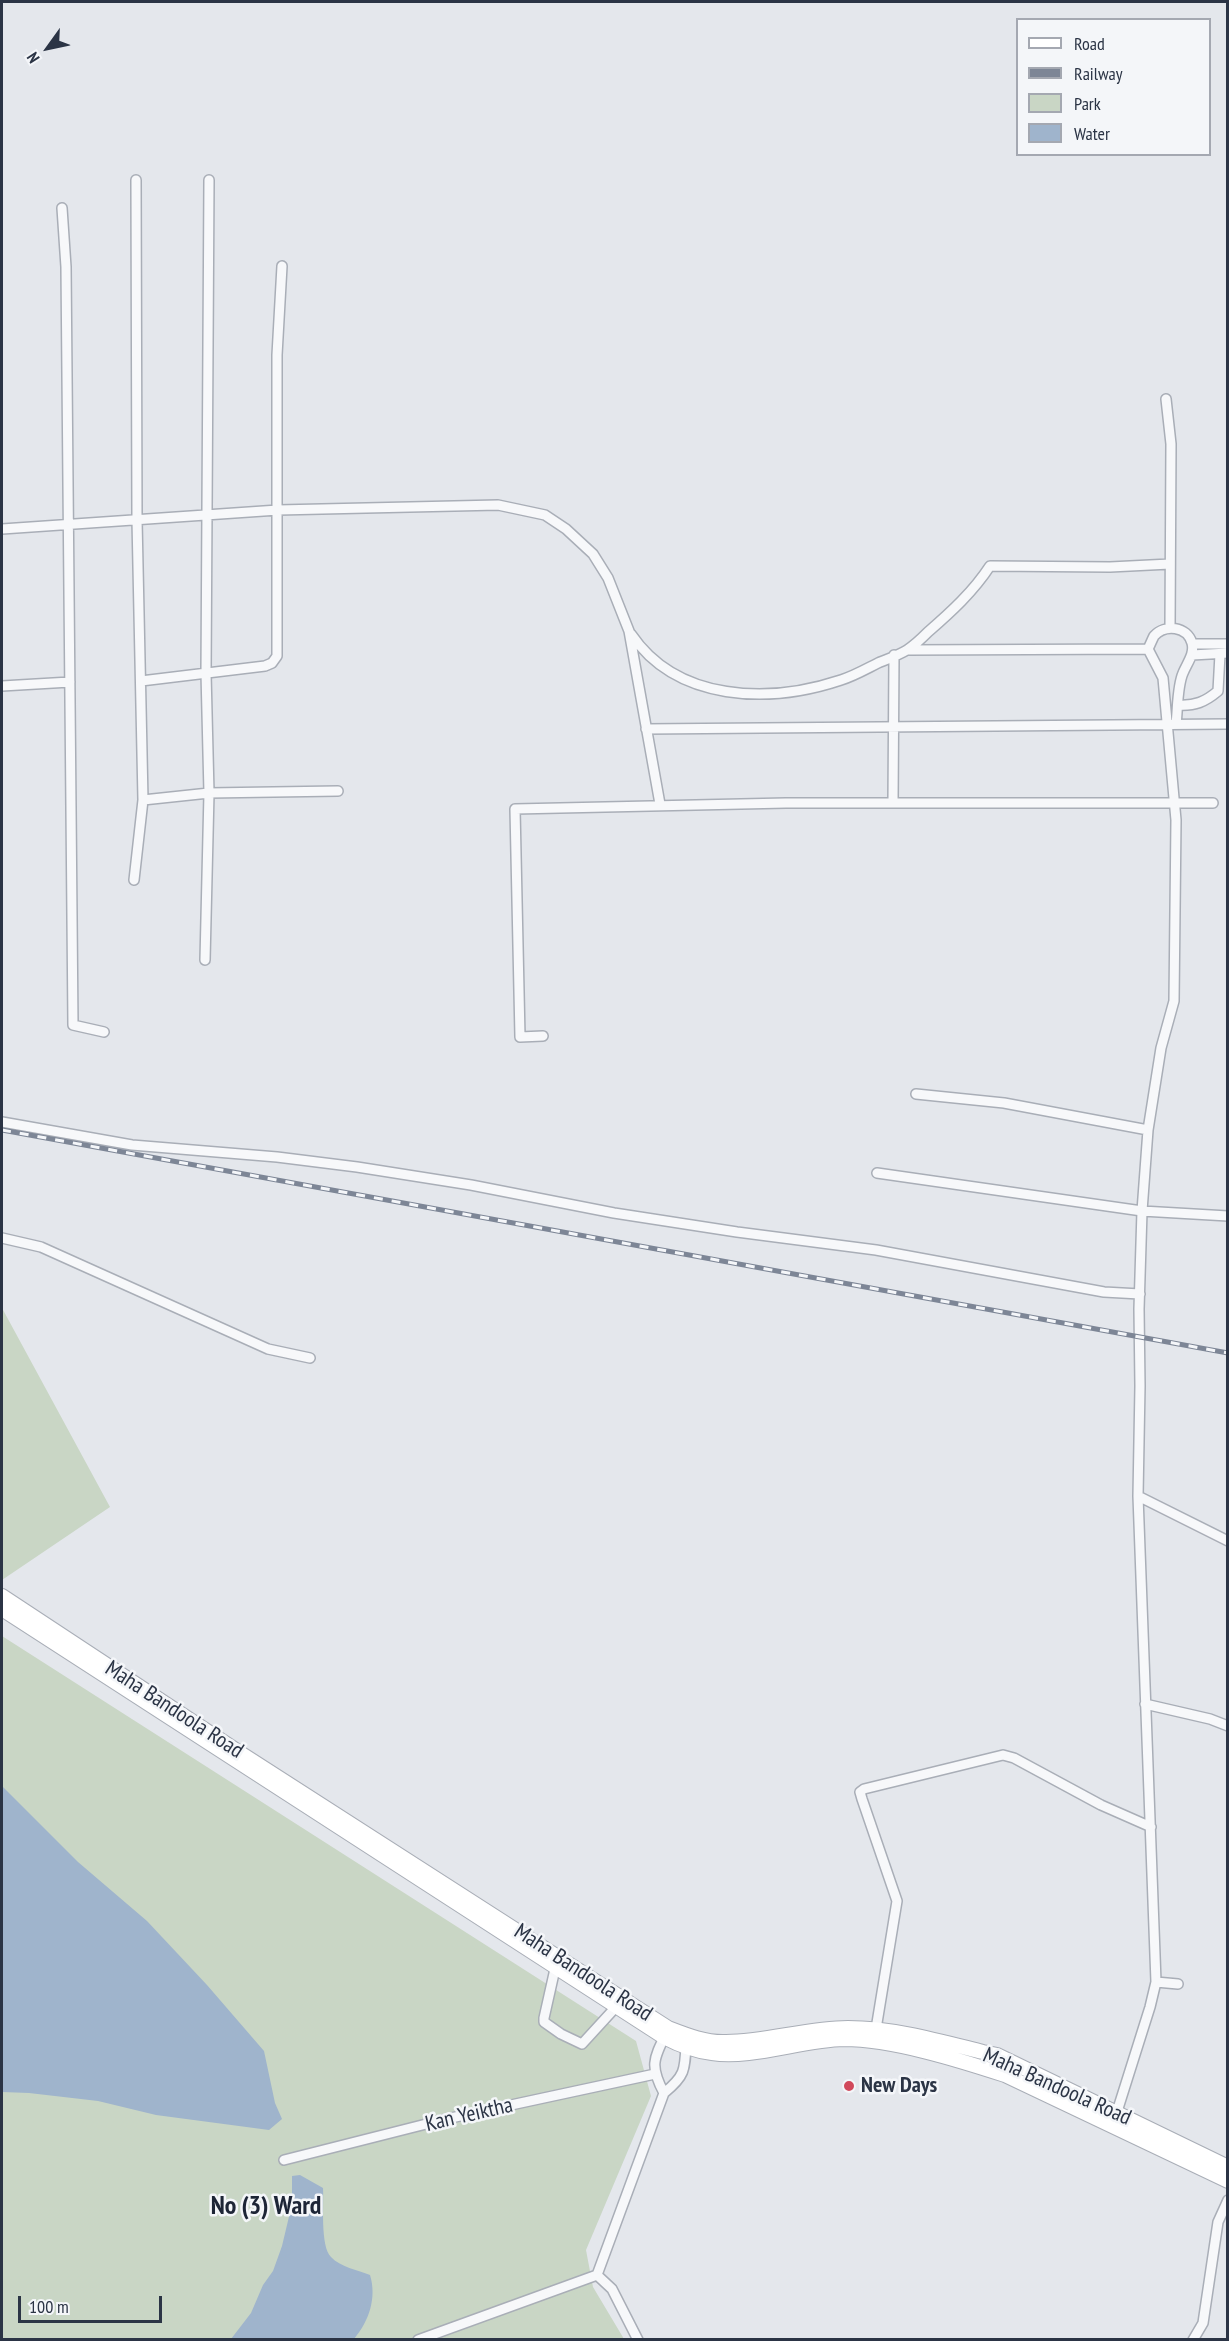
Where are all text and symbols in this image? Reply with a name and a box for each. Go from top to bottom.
north arrow [18,18,78,78]
legend [1016,18,1211,156]
text: Road [1074,32,1105,55]
text: N [22,49,44,67]
text: Railway [1074,62,1123,85]
text: Park [1074,92,1101,115]
text: Water [1074,122,1110,145]
street label: Maha Bandoola Road [100,1656,248,1764]
street label: Maha Bandoola Road [509,1919,657,2027]
street label: Maha Bandoola Road [979,2043,1135,2131]
place label: New Days [861,2073,937,2099]
marker: New Days [842,2079,856,2093]
street label: Kan Yeiktha [423,2092,515,2138]
district label: No (3) Ward [211,2191,321,2223]
scale bar [21,2284,165,2322]
text: 100 m [29,2295,69,2318]

